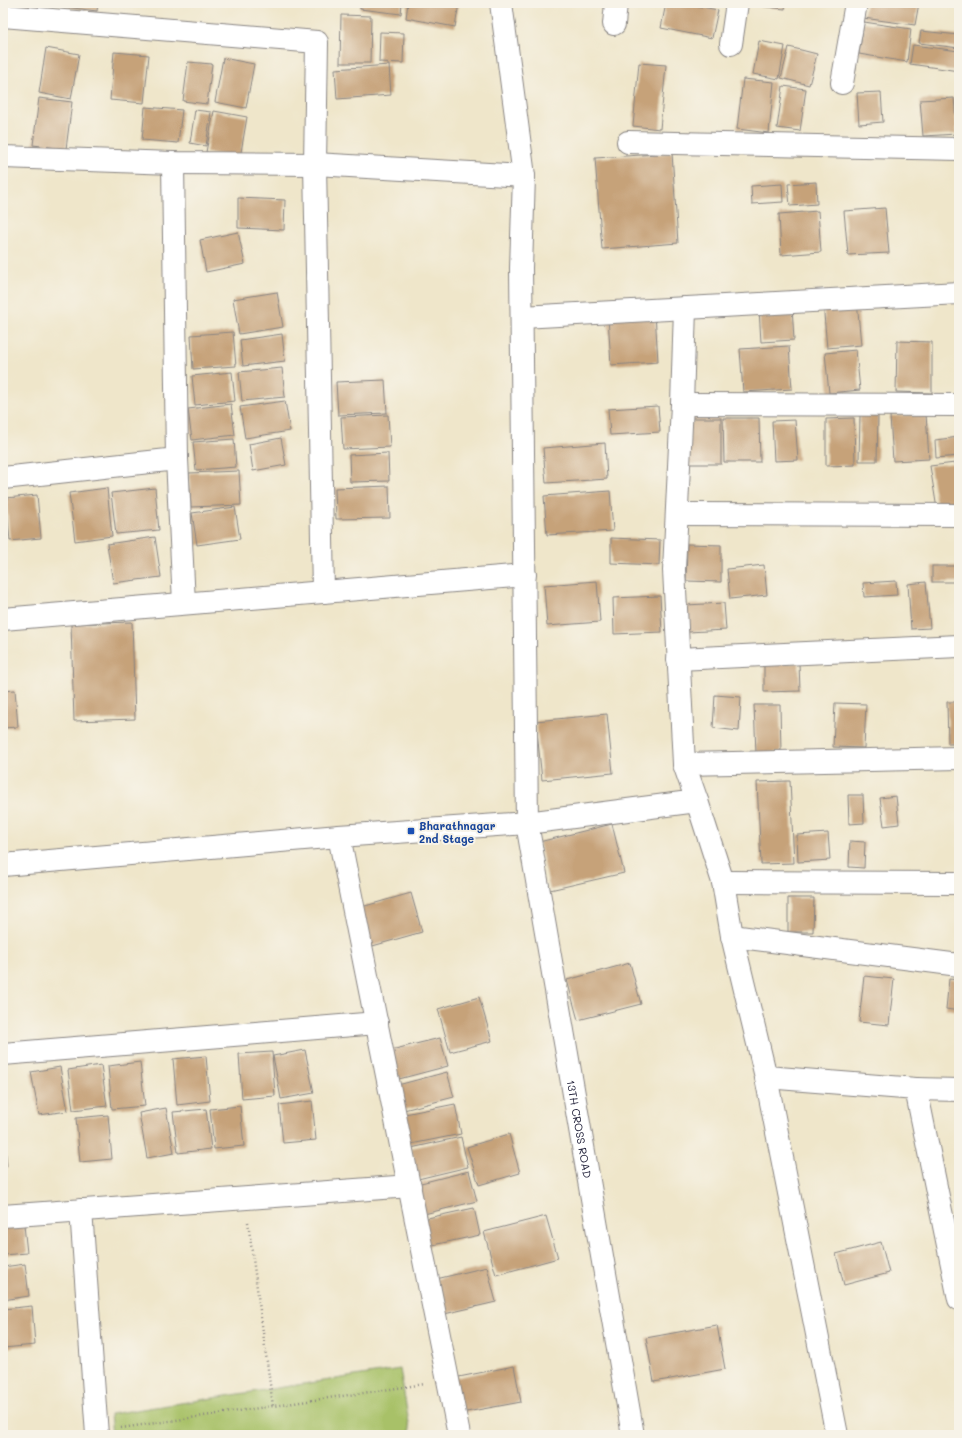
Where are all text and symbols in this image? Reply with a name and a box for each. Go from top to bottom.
place label: Bharathnagar 2nd Stage [419,818,496,846]
marker: Bharathnagar 2nd Stage [406,826,416,836]
street label: 13TH CROSS ROAD [564,1079,596,1179]

